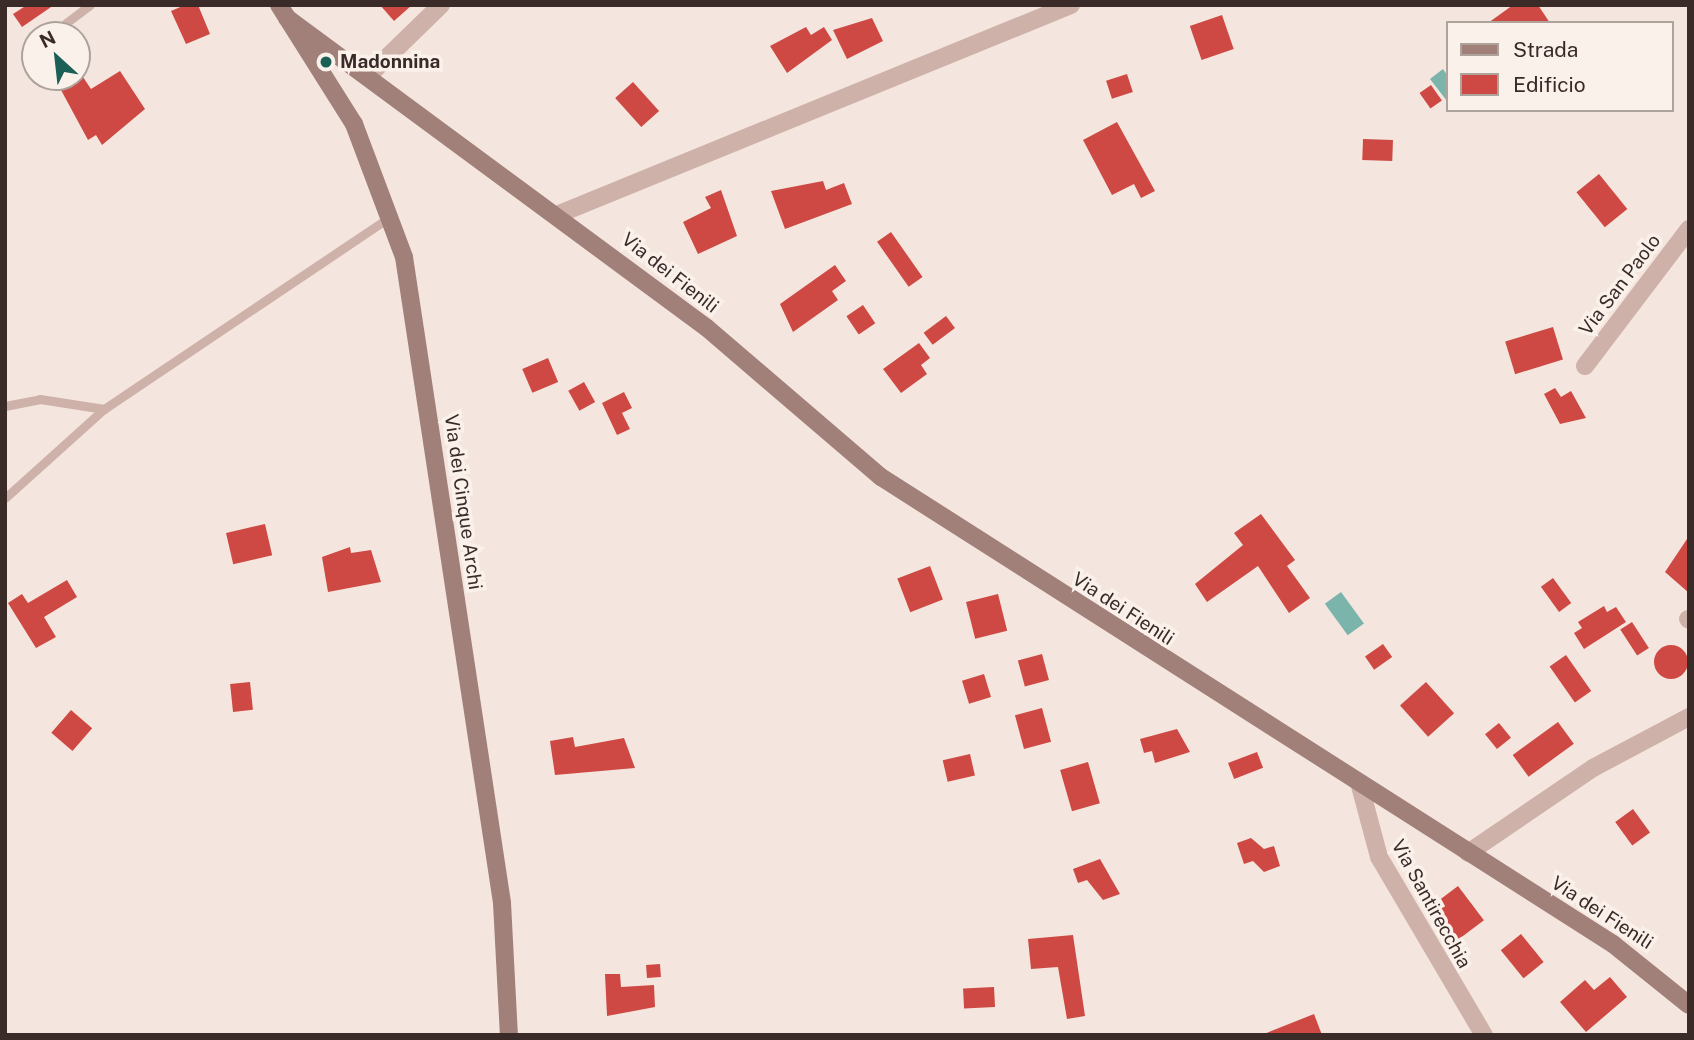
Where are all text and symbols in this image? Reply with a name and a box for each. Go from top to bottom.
north arrow [21,21,91,91]
legend [1446,21,1673,112]
text: N [36,26,59,52]
text: Strada [1513,37,1578,62]
place label: Madonnina [340,51,440,73]
marker: Madonnina [318,54,334,70]
text: Edificio [1513,72,1586,97]
street label: Via dei Fienili [617,228,723,318]
street label: Via San Paolo [1575,230,1665,340]
street label: Via dei Cinque Archi [439,413,487,591]
street label: Via dei Fienili [1068,568,1178,650]
street label: Via Santirecchia [1386,836,1476,972]
street label: Via dei Fienili [1547,872,1657,954]

